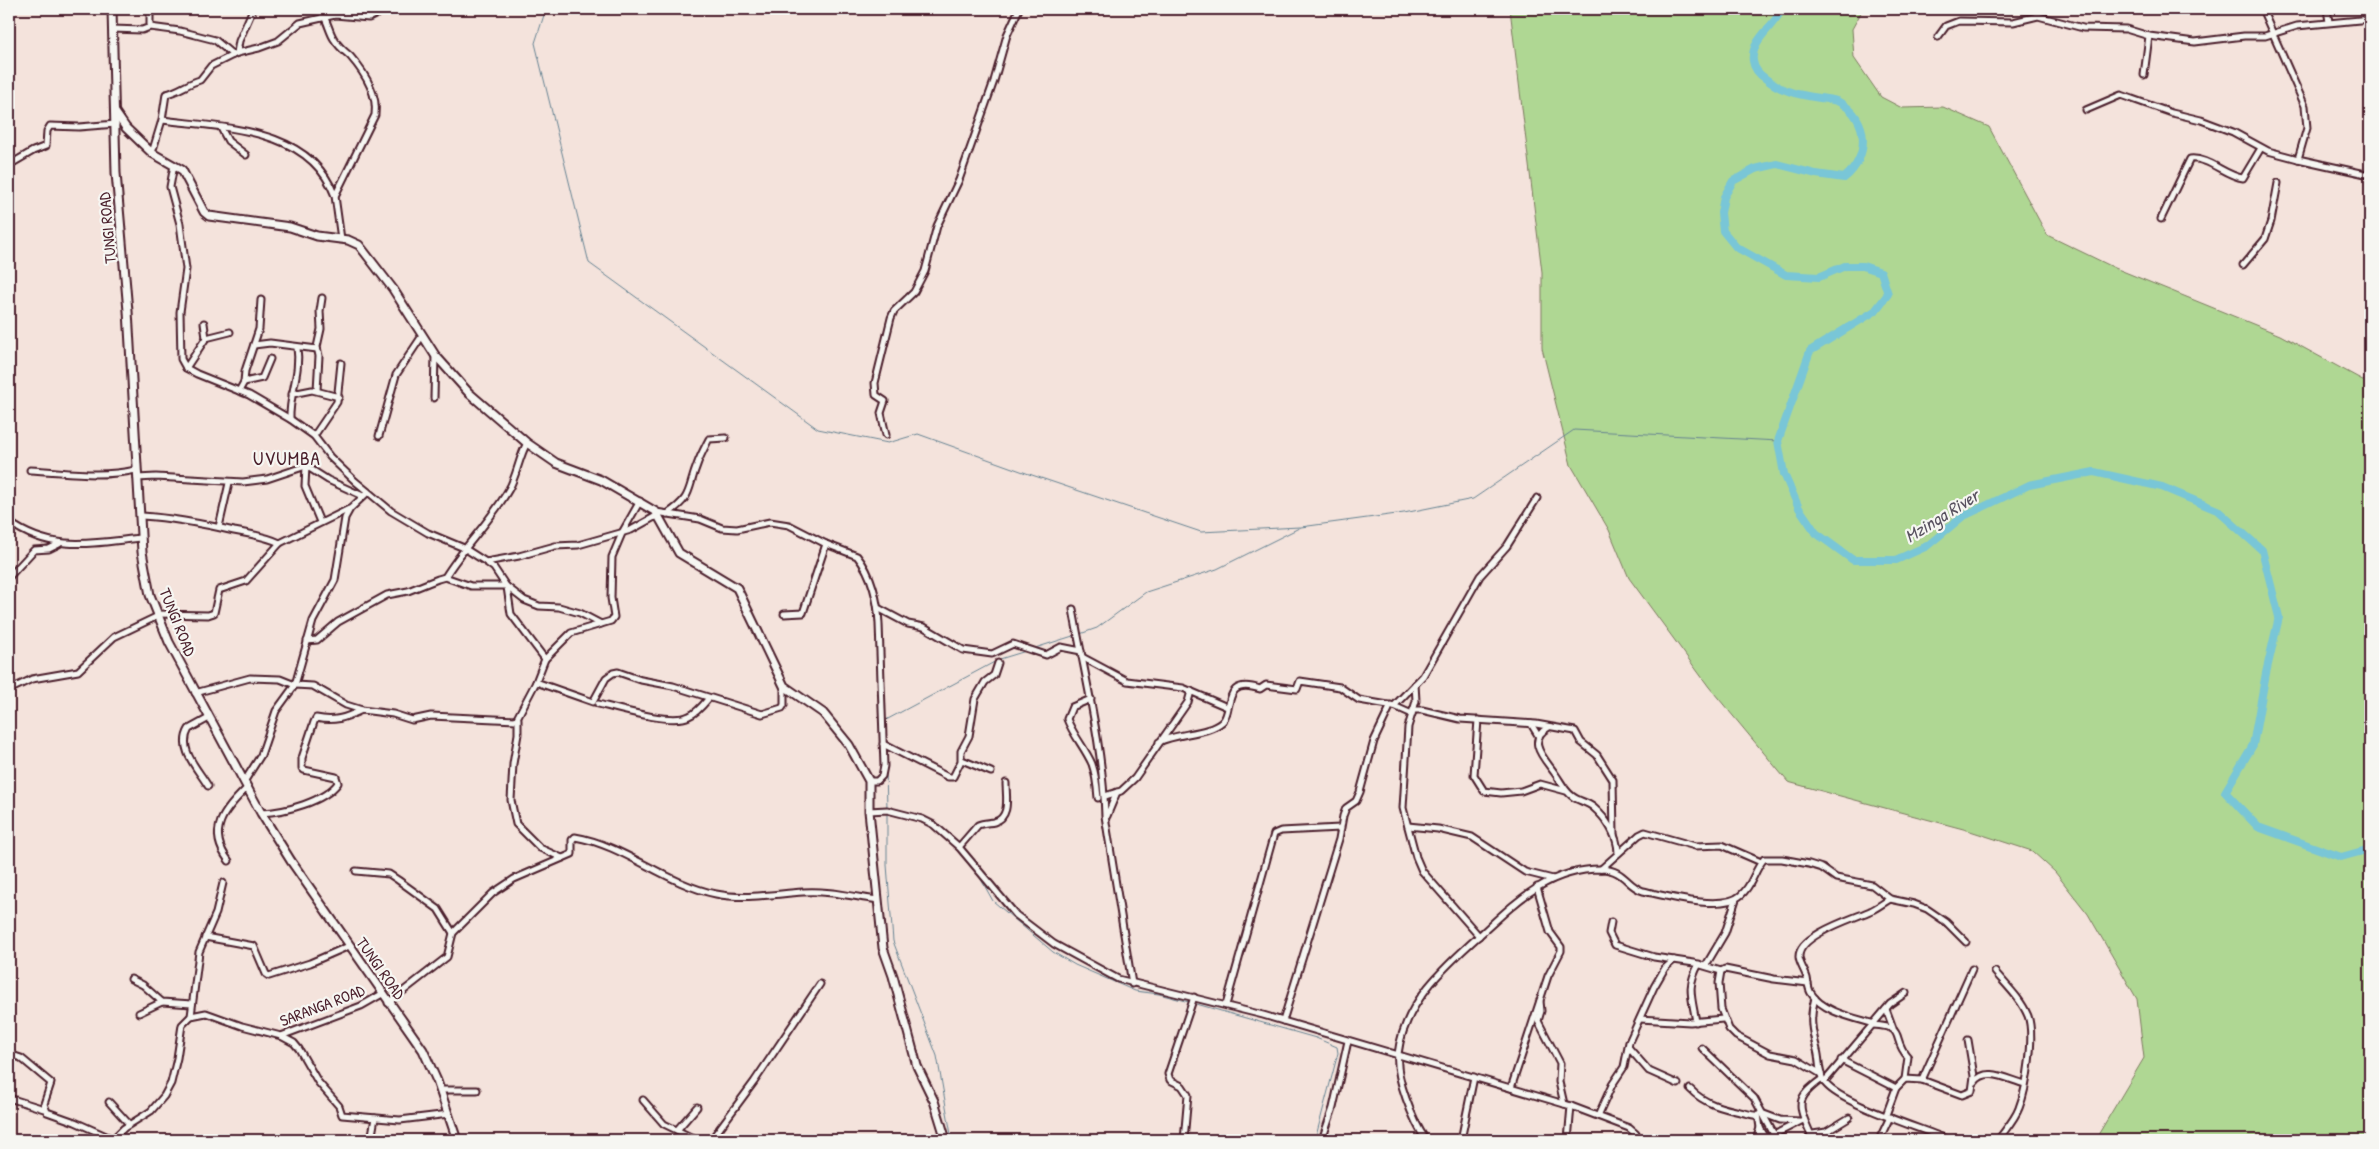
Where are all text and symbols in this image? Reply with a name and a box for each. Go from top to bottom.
street label: TUNGI ROAD [93,191,121,265]
district label: UVUMBA [253,445,321,471]
water label: Mzinga River [1900,482,1985,548]
street label: TUNGI ROAD [154,585,202,660]
street label: TUNGI ROAD [351,932,411,1004]
street label: SARANGA ROAD [276,979,368,1031]

